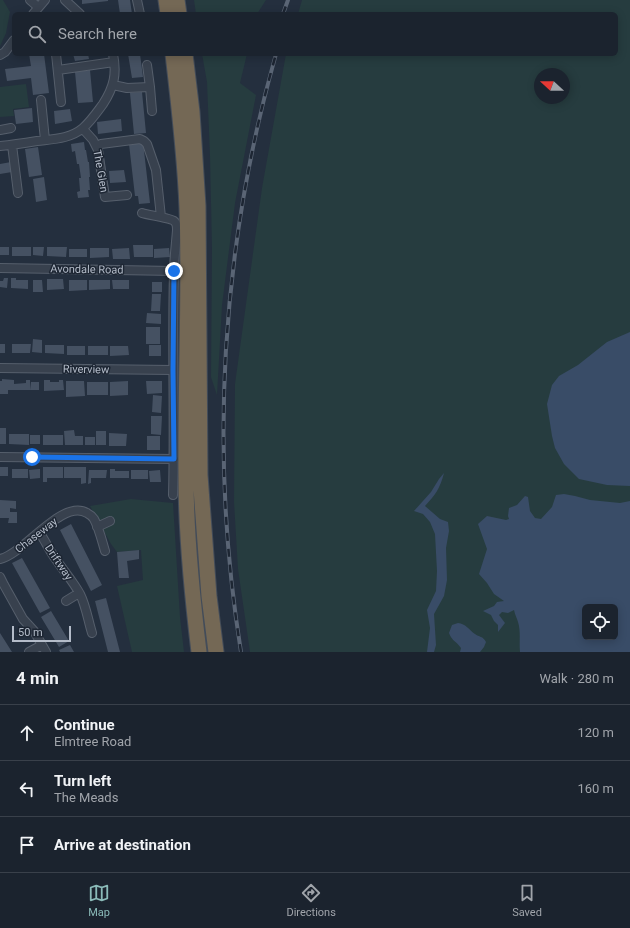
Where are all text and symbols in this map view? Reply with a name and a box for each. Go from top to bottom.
search box [12,12,618,56]
icon: search [26,23,48,45]
text: Search here [58,25,137,43]
north arrow [534,68,570,104]
street label: The Glen [90,149,111,194]
street label: Avondale Road [50,262,124,277]
route end [165,262,183,280]
street label: Riverview [63,363,110,376]
route start [23,448,41,466]
street label: Chaseway [13,514,61,556]
street label: Driftway [42,542,76,583]
map controls [582,604,618,640]
button: locate [582,604,618,640]
scale bar [12,624,71,643]
text: 50 m [18,626,43,639]
text: 4 min [16,668,59,688]
text: Walk · 280 m [539,671,614,686]
text: Continue [54,716,115,734]
icon: ahead [16,722,38,744]
text: 120 m [577,725,614,740]
text: Elmtree Road [54,734,131,749]
text: Turn left [54,772,111,790]
icon: left [16,778,38,800]
text: 160 m [577,781,614,796]
text: The Meads [54,790,118,805]
icon: arrive [16,834,38,856]
text: Arrive at destination [54,836,191,854]
tab: Map [88,882,110,919]
tab: Directions [286,882,336,919]
tab: Saved [512,882,542,919]

